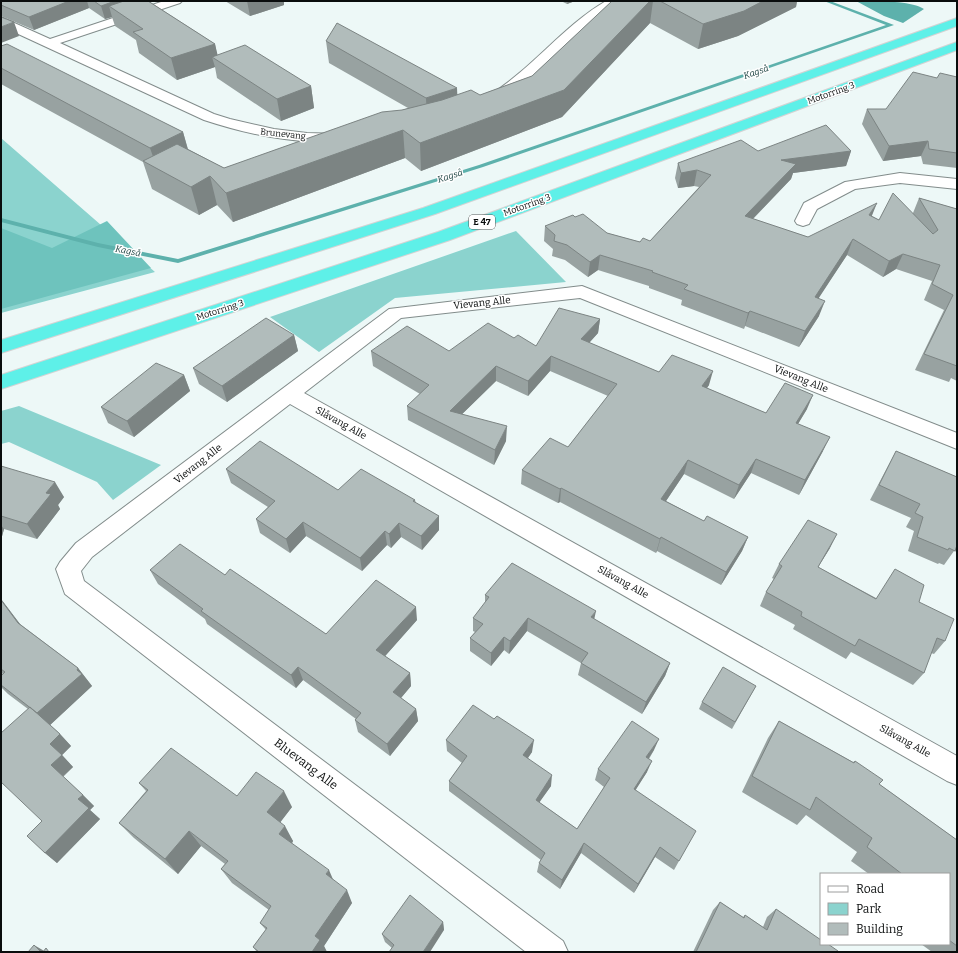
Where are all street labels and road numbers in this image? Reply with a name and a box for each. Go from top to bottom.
street label: Motorring 3 [806,80,856,106]
street label: Brunevang [260,127,306,141]
street label: Motorring 3 [502,192,552,218]
road number: E 47 [469,215,495,229]
street label: Vievang Alle [453,294,511,312]
street label: Motorring 3 [195,298,245,322]
street label: Vievang Alle [772,363,830,395]
street label: Slåvang Alle [313,404,369,442]
street label: Vievang Alle [172,442,224,486]
street label: Slåvang Alle [595,563,651,601]
street label: Slåvang Alle [877,722,933,760]
street label: Bluevang Alle [271,736,341,792]

